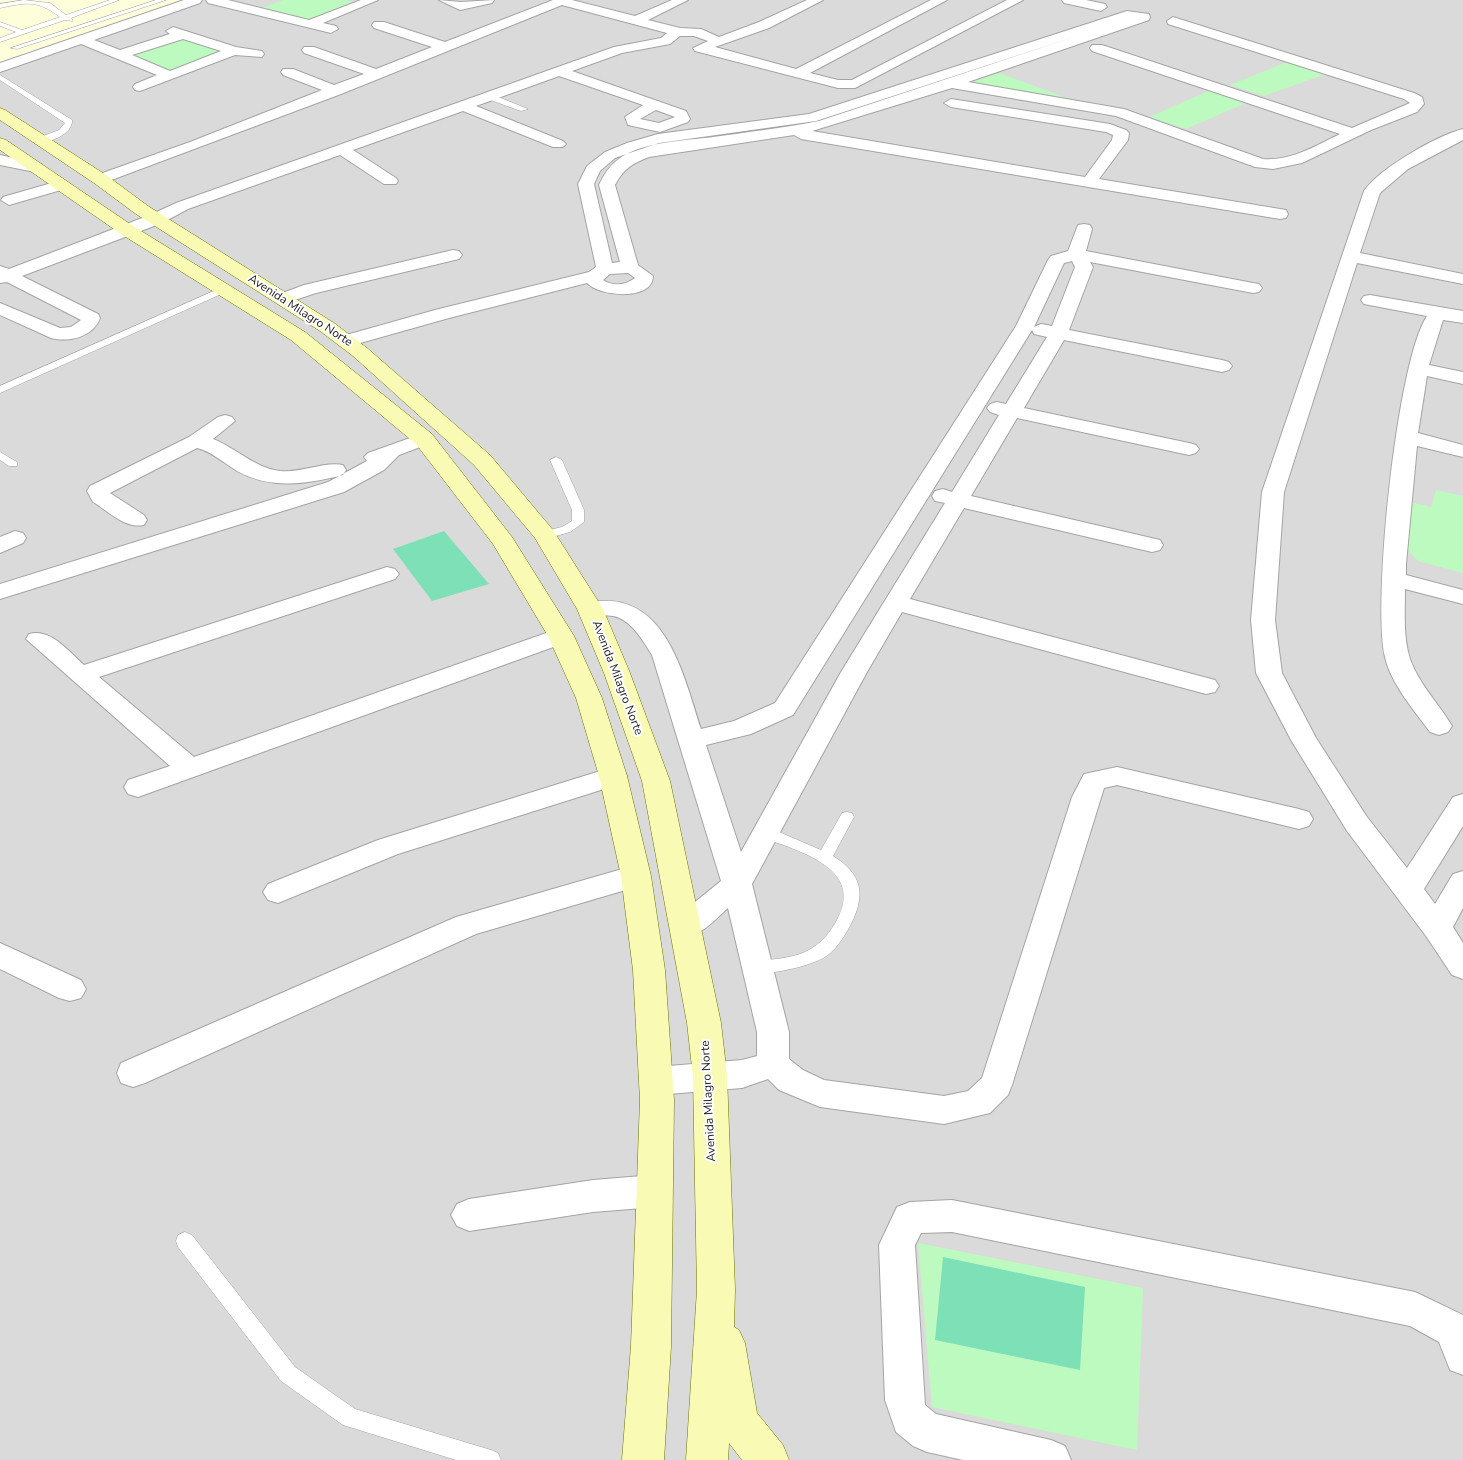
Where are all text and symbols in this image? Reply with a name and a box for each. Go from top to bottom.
street label: Avenida Milagro Norte [245,272,355,350]
street label: Avenida Milagro Norte [588,619,646,737]
street label: Avenida Milagro Norte [699,1040,719,1162]

